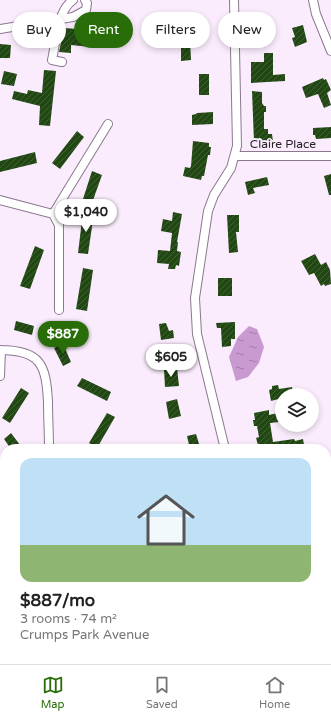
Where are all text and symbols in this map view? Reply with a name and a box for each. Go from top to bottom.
chip: Buy [12,12,66,48]
chip: Rent [74,12,133,48]
chip: Filters [141,12,210,48]
chip: New [218,12,276,48]
street label: Claire Place [250,137,316,151]
pin: $1,040 [53,199,119,233]
text: $1,040 [64,204,108,220]
pin: $887 [39,321,87,355]
text: $887 [47,326,79,342]
pin: $605 [147,344,195,378]
text: $605 [155,349,187,365]
map controls [275,388,319,432]
button: layers [275,388,319,432]
icon: home [130,484,202,556]
text: $887/mo [20,590,95,611]
text: 3 rooms · 74 m² [20,611,117,627]
text: Crumps Park Avenue [20,627,149,643]
tab: Map [41,674,64,711]
tab: Saved [146,674,178,711]
tab: Home [259,674,290,711]

